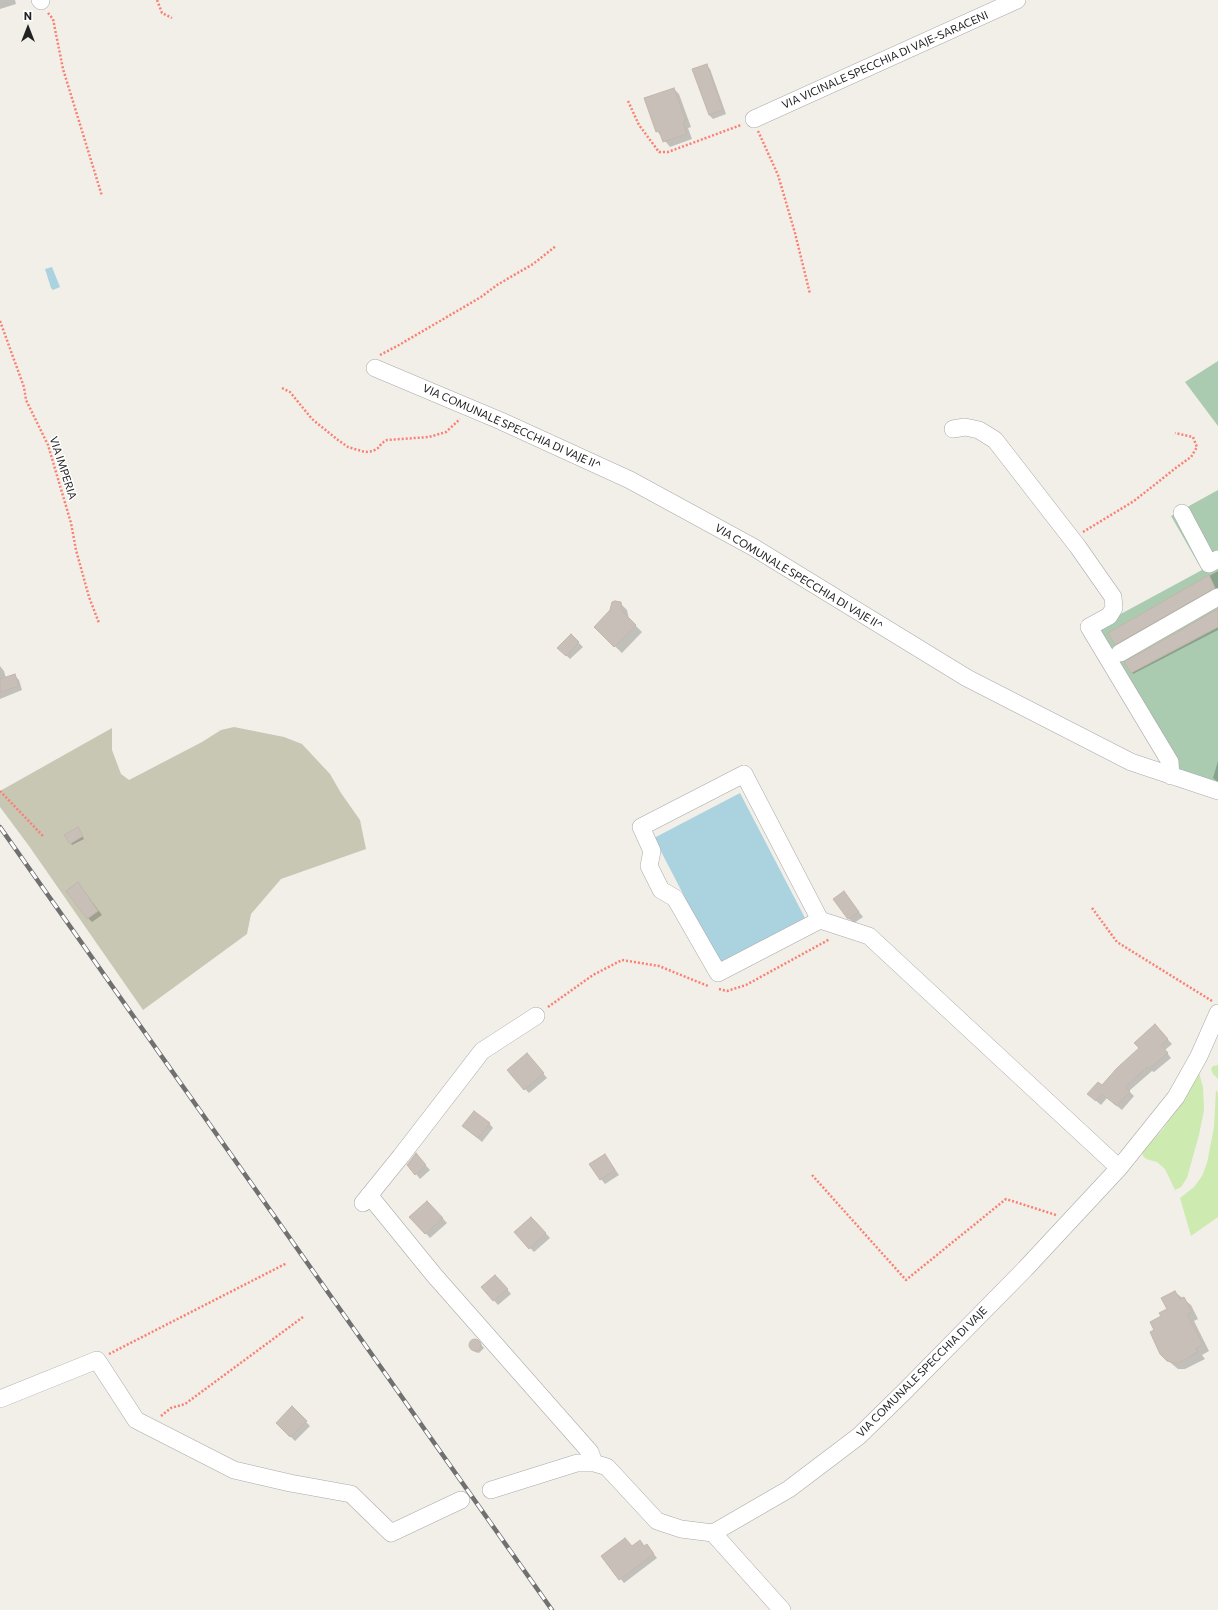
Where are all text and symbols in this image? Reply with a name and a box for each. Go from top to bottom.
north arrow [8,8,48,48]
street label: VIA VICINALE SPECCHIA DI VAJE-SARACENI [780,8,990,112]
text: N [24,9,32,22]
street label: VIA COMUNALE SPECCHIA DI VAJE II^ [421,381,603,473]
street label: VIA IMPERIA [47,435,79,501]
street label: VIA COMUNALE SPECCHIA DI VAJE II^ [712,521,886,633]
street label: VIA COMUNALE SPECCHIA DI VAJE [854,1304,990,1440]

